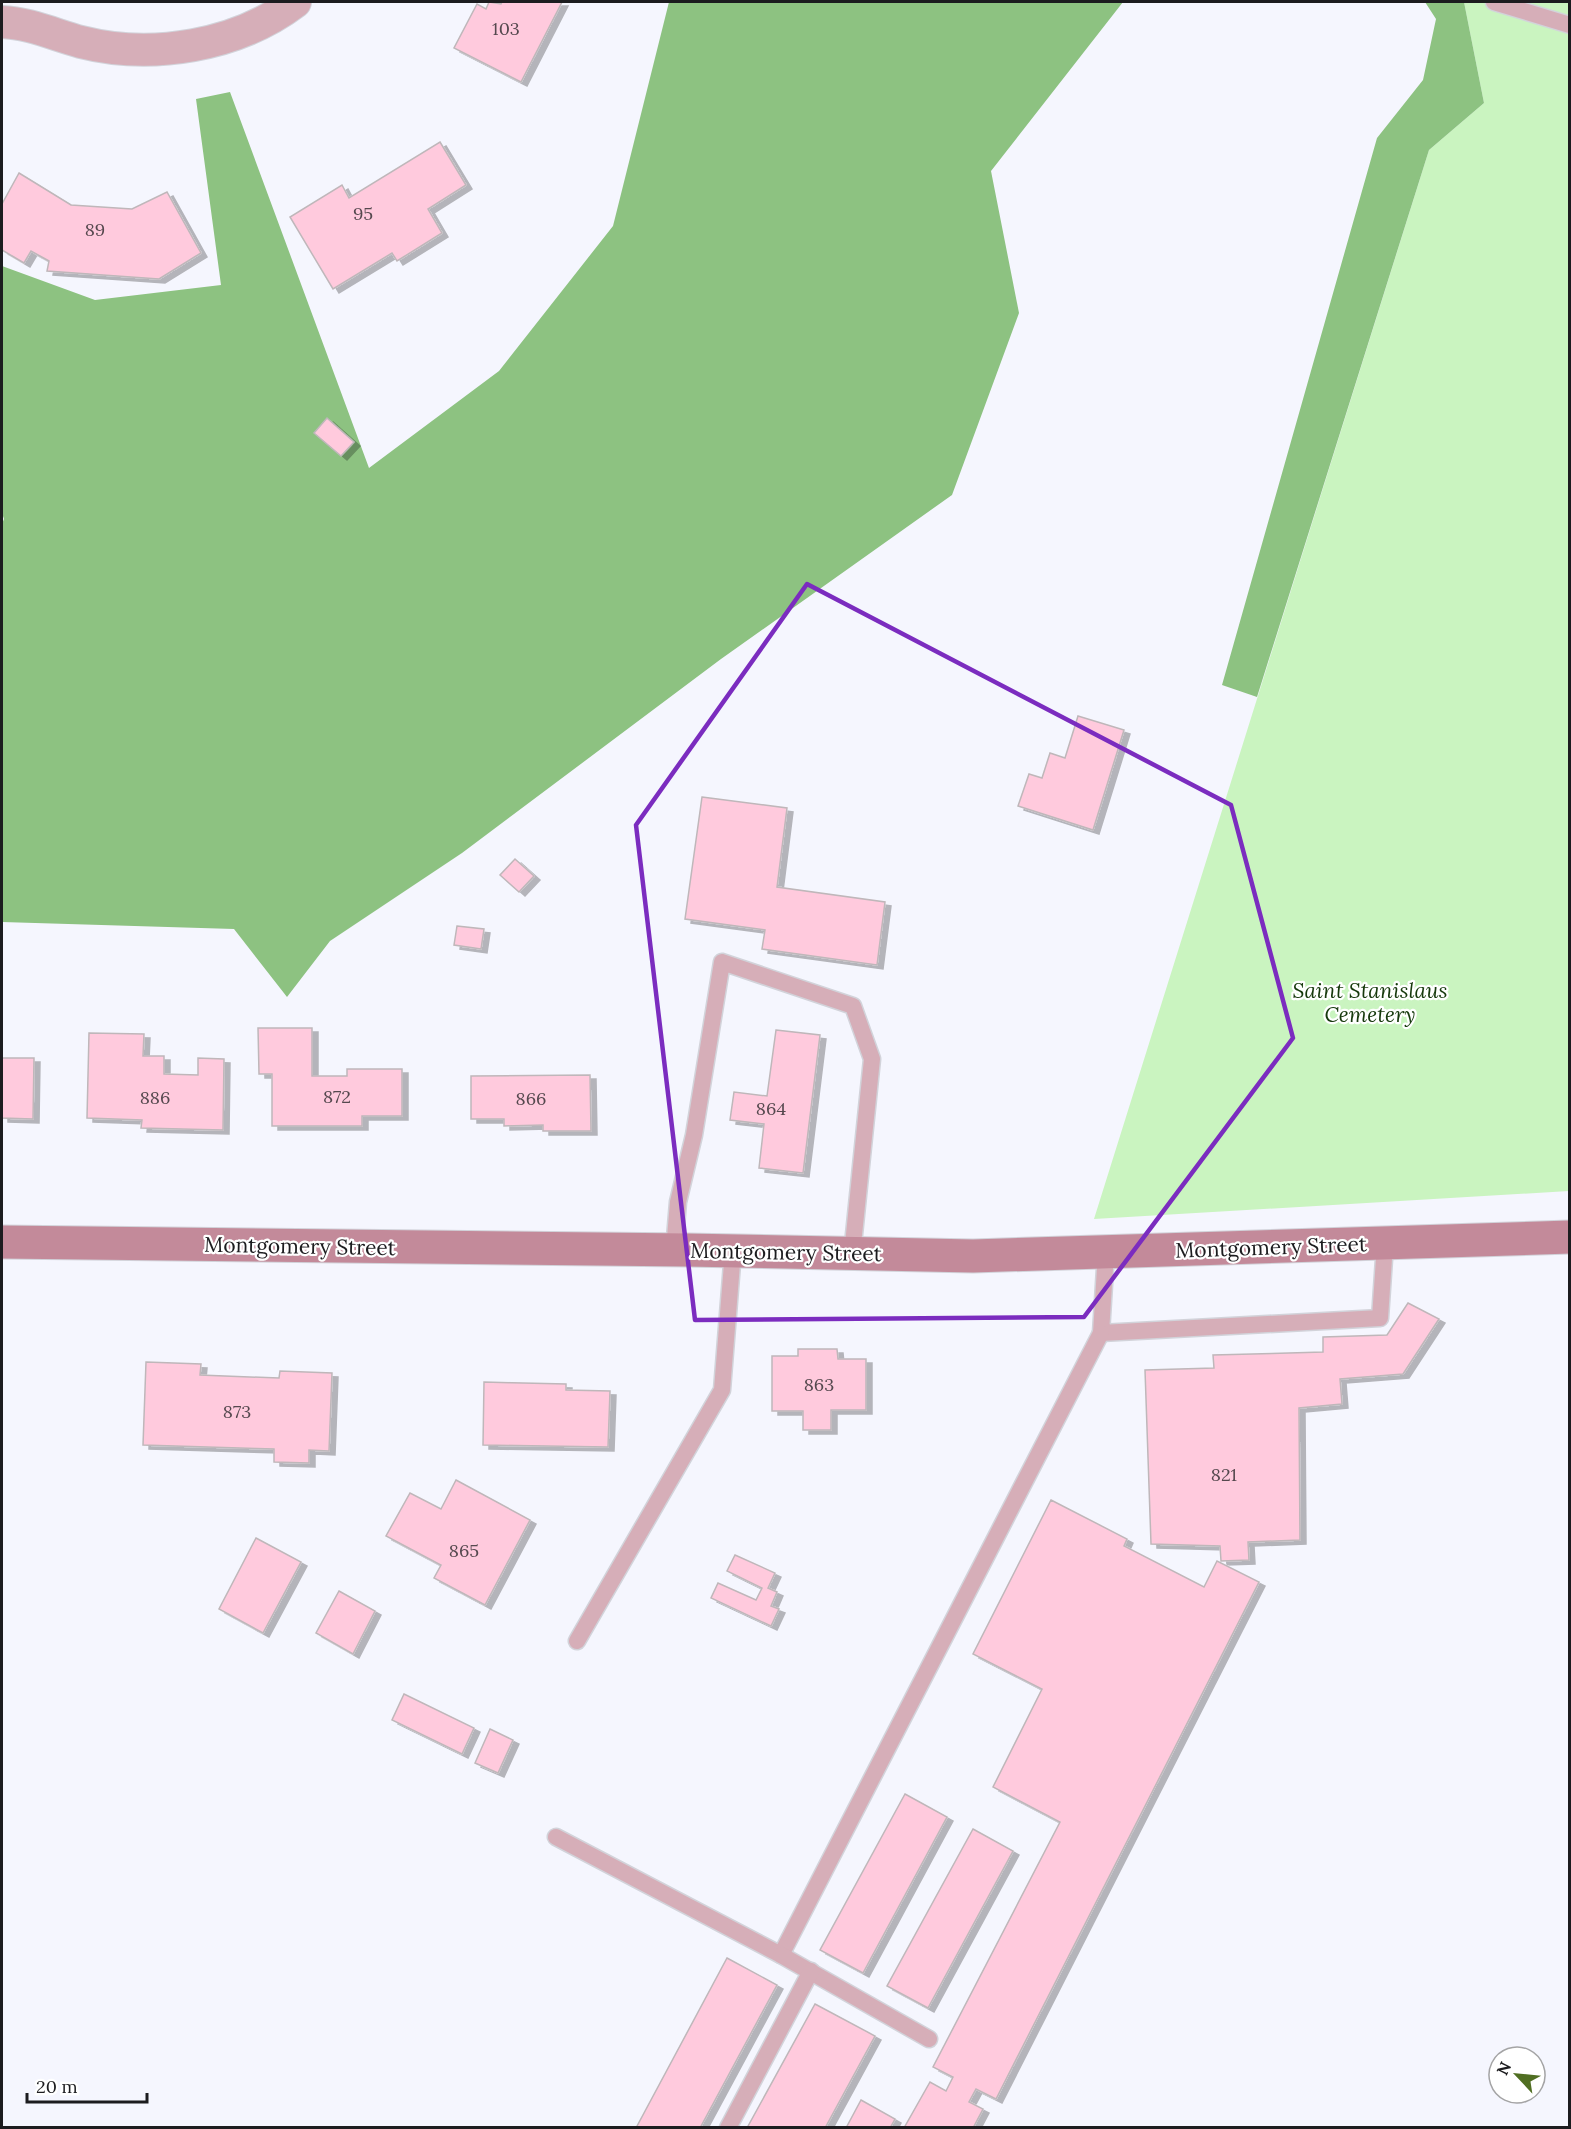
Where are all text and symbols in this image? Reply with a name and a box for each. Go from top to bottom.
house number: 103 [492,17,520,40]
house number: 95 [353,202,373,225]
house number: 89 [85,218,105,241]
park label: Saint Stanislaus Cemetery [1293,977,1447,1028]
house number: 872 [323,1085,351,1108]
house number: 886 [140,1086,170,1109]
house number: 866 [516,1087,546,1110]
house number: 864 [756,1097,786,1120]
street label: Montgomery Street [1175,1230,1368,1264]
street label: Montgomery Street [204,1231,397,1261]
street label: Montgomery Street [690,1237,883,1267]
house number: 863 [804,1373,834,1396]
house number: 873 [223,1400,251,1423]
house number: 821 [1211,1463,1237,1486]
house number: 865 [449,1539,479,1562]
north arrow [1487,2045,1547,2105]
text: N [1492,2058,1515,2078]
scale bar [27,2066,147,2104]
text: 20 m [36,2075,78,2098]

